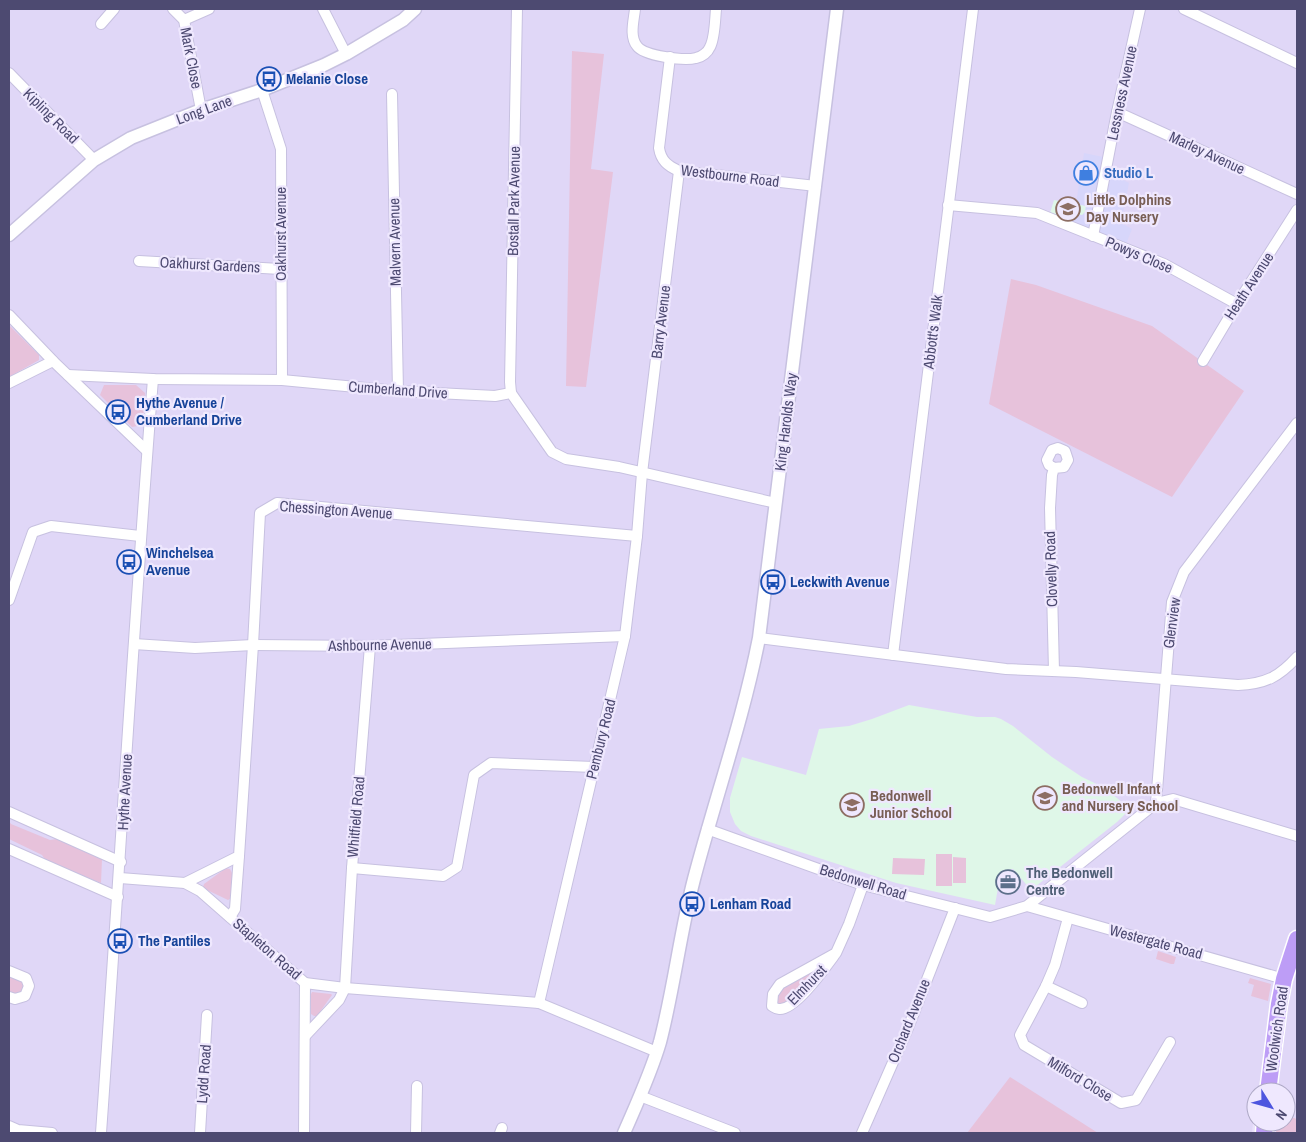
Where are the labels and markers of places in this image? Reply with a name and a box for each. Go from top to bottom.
bus stop icon: Melanie Close [256,66,282,92]
place label: Melanie Close [286,68,368,89]
shop icon: Studio L [1073,160,1099,186]
place label: Studio L [1104,162,1154,183]
place label: Little Dolphins Day Nursery [1086,189,1172,227]
school or university icon: Little Dolphins Day Nursery [1055,196,1081,222]
place label: Hythe Avenue / Cumberland Drive [136,392,242,430]
bus stop icon: Hythe Avenue / Cumberland Drive [105,399,131,425]
place label: Winchelsea Avenue [146,542,214,580]
bus stop icon: Winchelsea Avenue [116,549,142,575]
bus stop icon: Leckwith Avenue [760,569,786,595]
place label: Leckwith Avenue [790,571,890,592]
place label: Bedonwell Infant and Nursery School [1062,778,1178,816]
place label: Bedonwell Junior School [870,785,952,823]
school or university icon: Bedonwell Infant and Nursery School [1032,785,1058,811]
school or university icon: Bedonwell Junior School [839,792,865,818]
place label: The Bedonwell Centre [1026,862,1113,900]
office icon: The Bedonwell Centre [995,869,1021,895]
bus stop icon: Lenham Road [679,891,705,917]
place label: Lenham Road [710,893,791,914]
bus stop icon: The Pantiles [107,928,133,954]
place label: The Pantiles [138,930,211,951]

